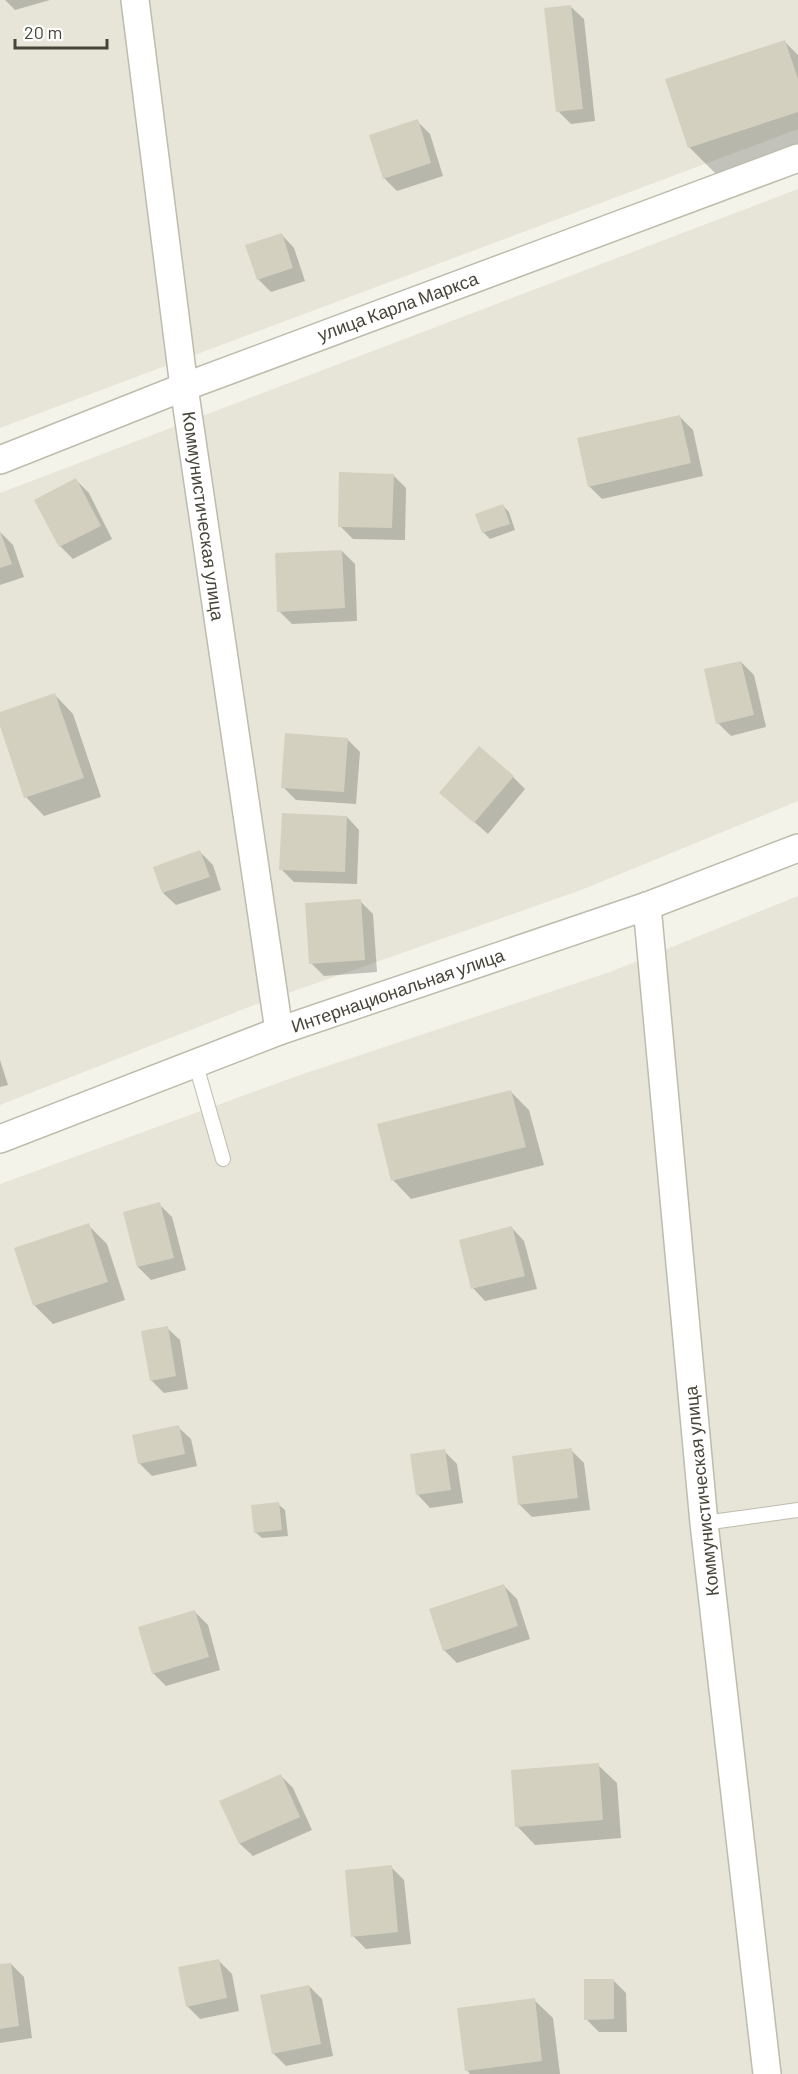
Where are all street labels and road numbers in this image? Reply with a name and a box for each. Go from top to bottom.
street label: улица Карла Маркса [314,266,482,345]
street label: Коммунистическая улица [178,410,230,623]
street label: Интернациональная улица [288,943,508,1037]
street label: Коммунистическая улица [679,1384,723,1597]

